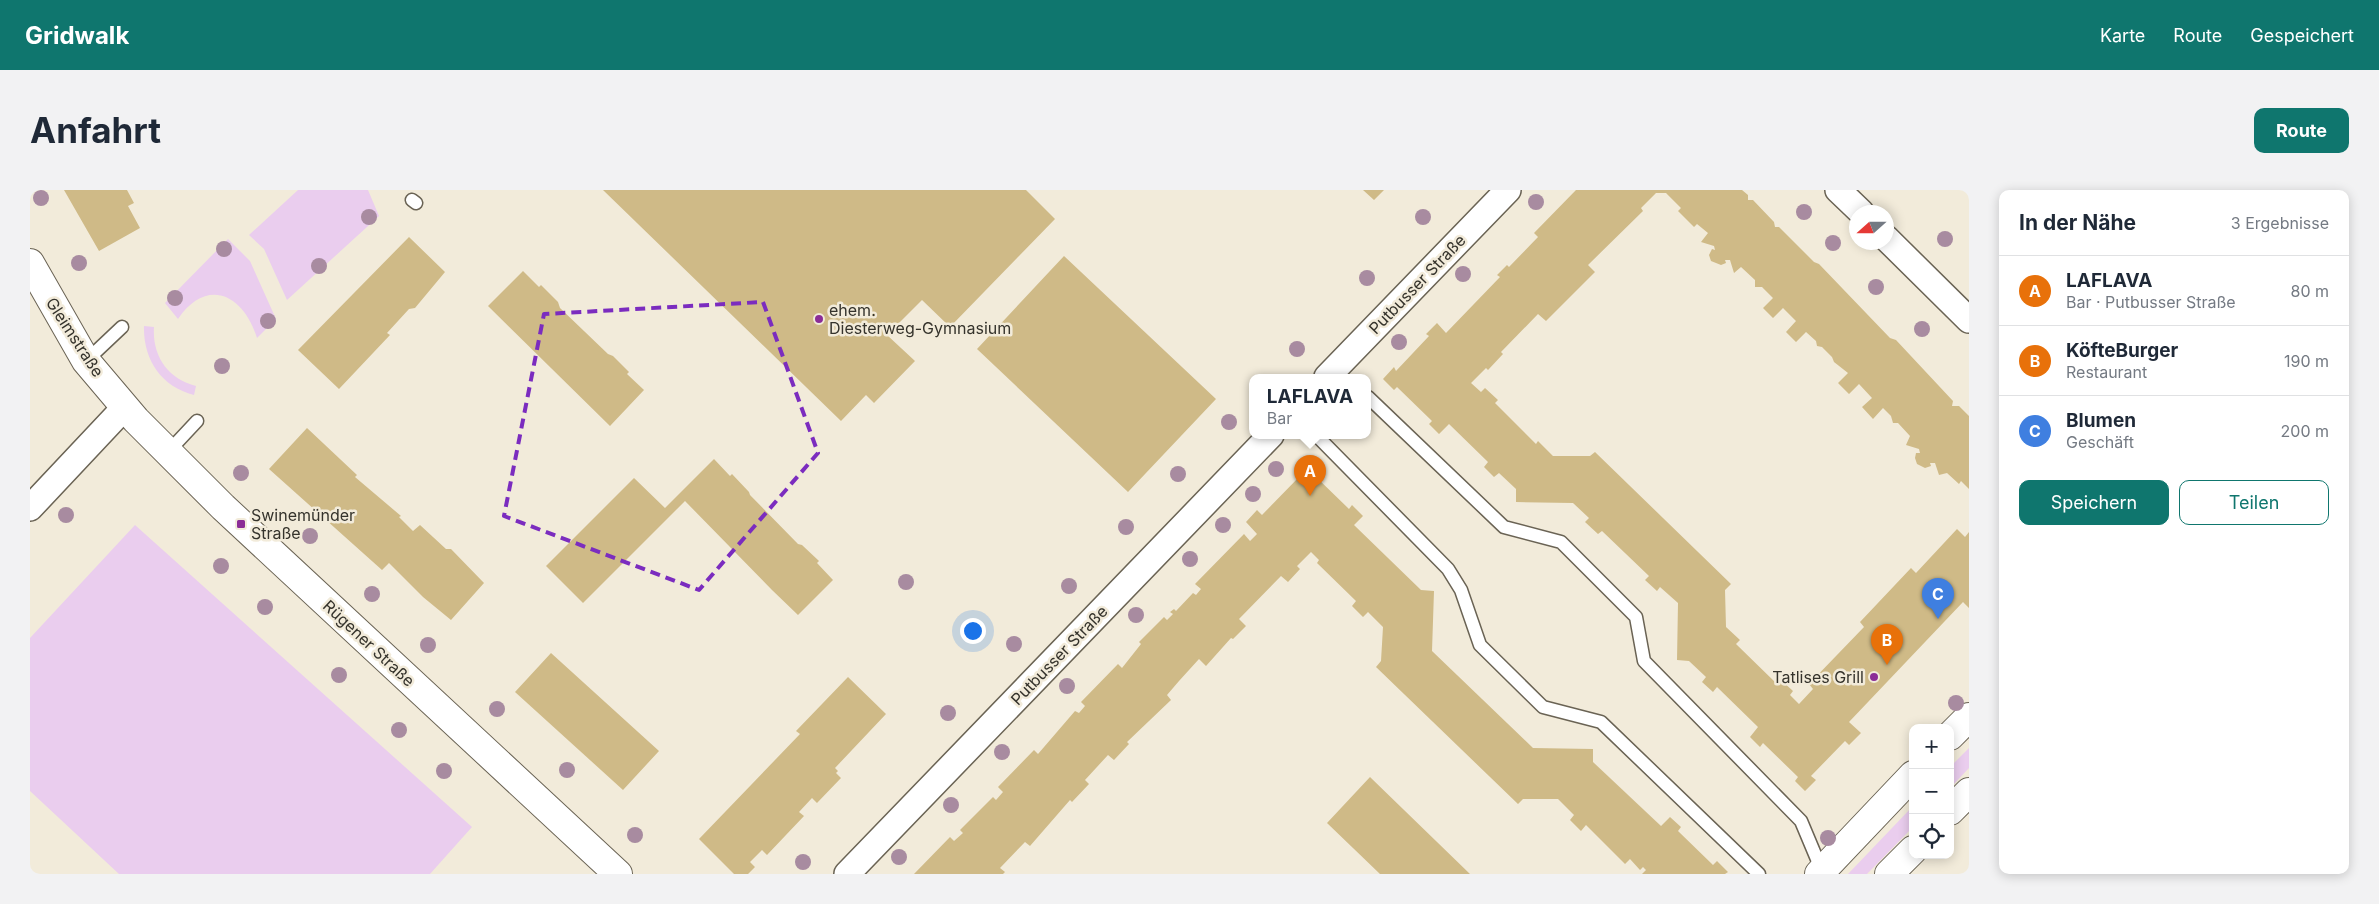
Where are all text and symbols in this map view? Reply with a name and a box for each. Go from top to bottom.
text: Gridwalk [25,21,129,50]
text: Karte [2100,25,2145,46]
text: Route [2173,25,2222,46]
text: Gespeichert [2250,25,2354,46]
button: Route [2254,108,2349,153]
text: Anfahrt [30,109,161,151]
north arrow [1849,205,1894,250]
text: In der Nähe [2019,210,2136,235]
text: 3 Ergebnisse [2231,213,2329,233]
street label: Putbusser Straße [1364,230,1470,338]
text: LAFLAVA [2066,269,2152,292]
text: A [2029,281,2041,301]
text: 80 m [2290,281,2329,301]
text: Bar · Putbusser Straße [2066,292,2236,312]
street label: Gleimstraße [42,293,108,381]
place label: ehem. Diesterweg-Gymnasium [829,300,1011,338]
marker: ehem. Diesterweg-Gymnasium [813,313,825,325]
text: KöfteBurger [2066,339,2178,362]
text: B [2030,351,2040,371]
text: 190 m [2284,351,2329,371]
text: Restaurant [2066,362,2147,382]
popup [1249,374,1371,439]
text: LAFLAVA [1267,385,1353,408]
text: Bar [1267,408,1292,428]
text: Blumen [2066,409,2136,432]
text: C [2029,421,2041,441]
text: 200 m [2281,421,2329,441]
text: Geschäft [2066,432,2134,452]
pin: A [1294,455,1326,496]
button: Speichern [2019,480,2169,525]
button: Teilen [2179,480,2329,525]
place label: Swinemünder Straße [251,505,355,543]
marker: Swinemünder Straße [235,518,247,530]
pin: C [1922,578,1954,619]
street label: Rügener Straße [319,595,419,691]
street label: Putbusser Straße [1006,601,1112,709]
your location [960,618,986,644]
pin: B [1871,624,1903,665]
place label: Tatlises Grill [1772,667,1864,687]
marker: Tatlises Grill [1868,671,1880,683]
map controls [1909,724,1954,859]
button: + [1909,724,1954,769]
button: − [1909,769,1954,814]
button: locate [1909,814,1954,859]

